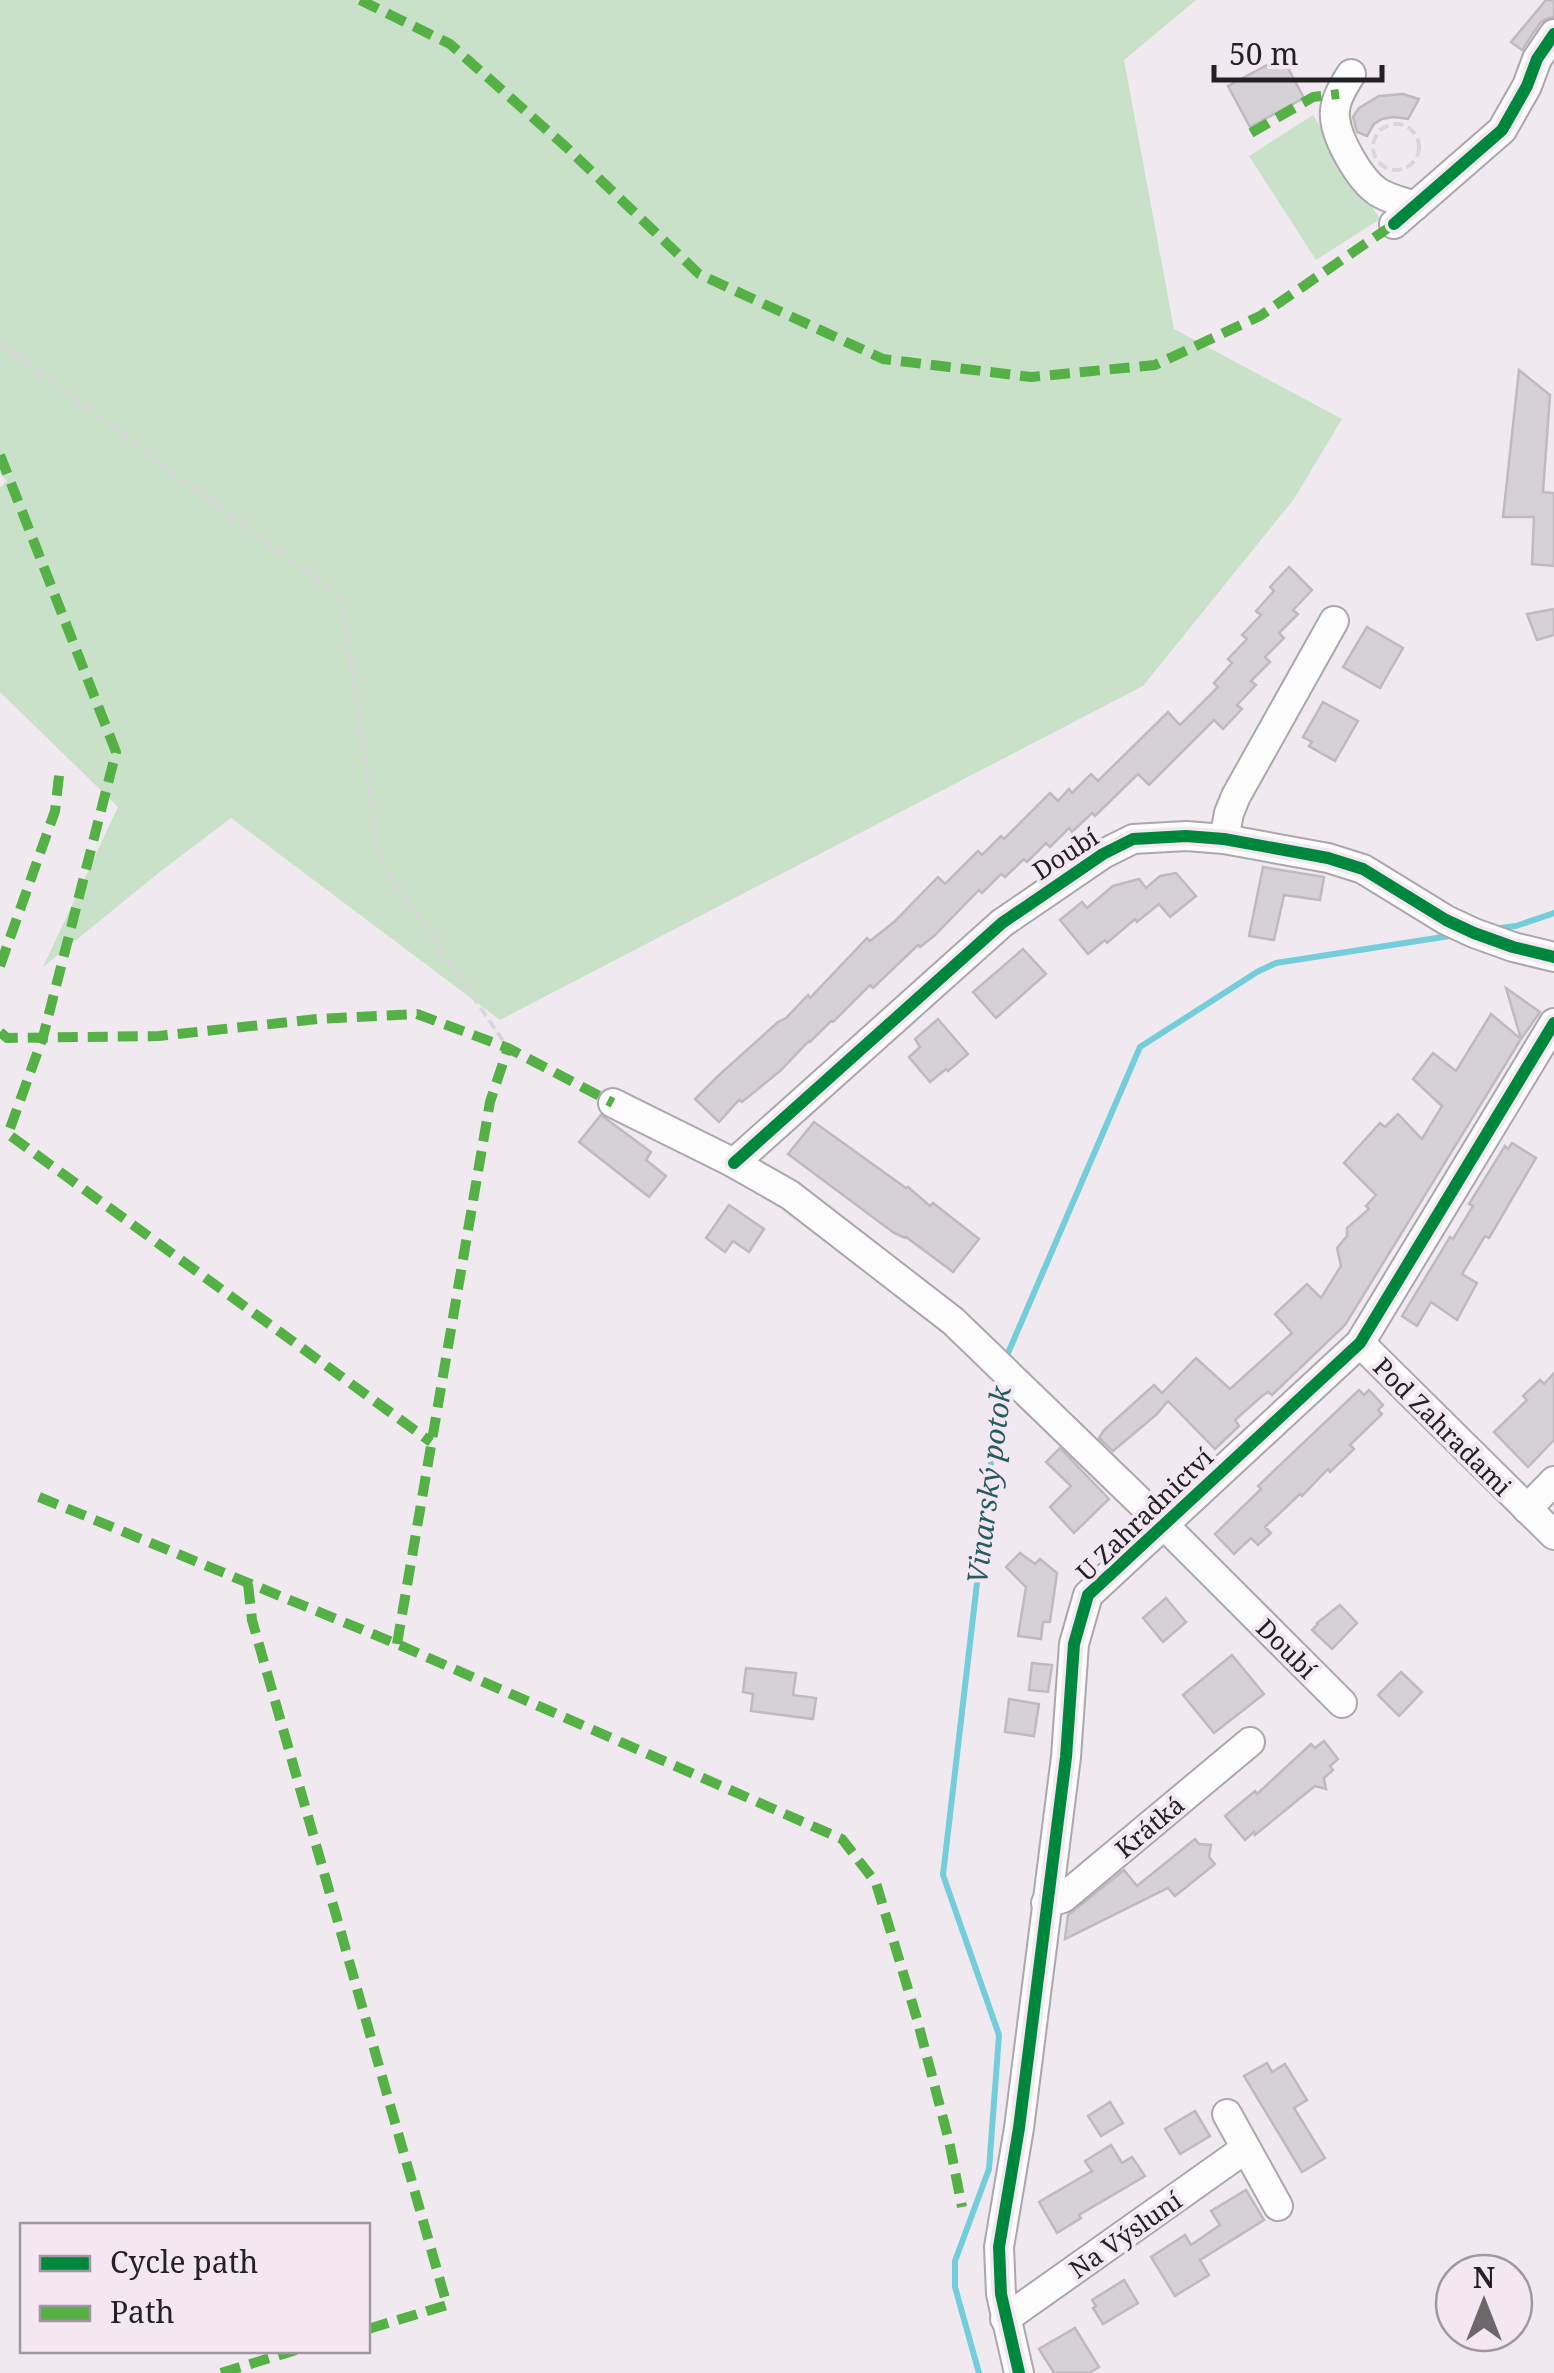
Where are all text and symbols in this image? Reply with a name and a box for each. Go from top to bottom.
scale bar [1214,20,1382,82]
text: 50 m [1229,33,1299,74]
street label: Doubí [1026,819,1104,887]
street label: Pod Zahradami [1366,1349,1520,1503]
water label: Vinarský potok [957,1383,1019,1586]
street label: U Zahradnictví [1068,1440,1220,1588]
street label: Doubí [1250,1611,1324,1685]
street label: Krátká [1107,1787,1191,1865]
street label: Na Výsluní [1062,2183,1188,2285]
legend [20,2223,370,2353]
text: Cycle path [110,2241,258,2282]
north arrow [1434,2253,1534,2353]
text: N [1473,2258,1495,2296]
text: Path [110,2291,175,2332]

